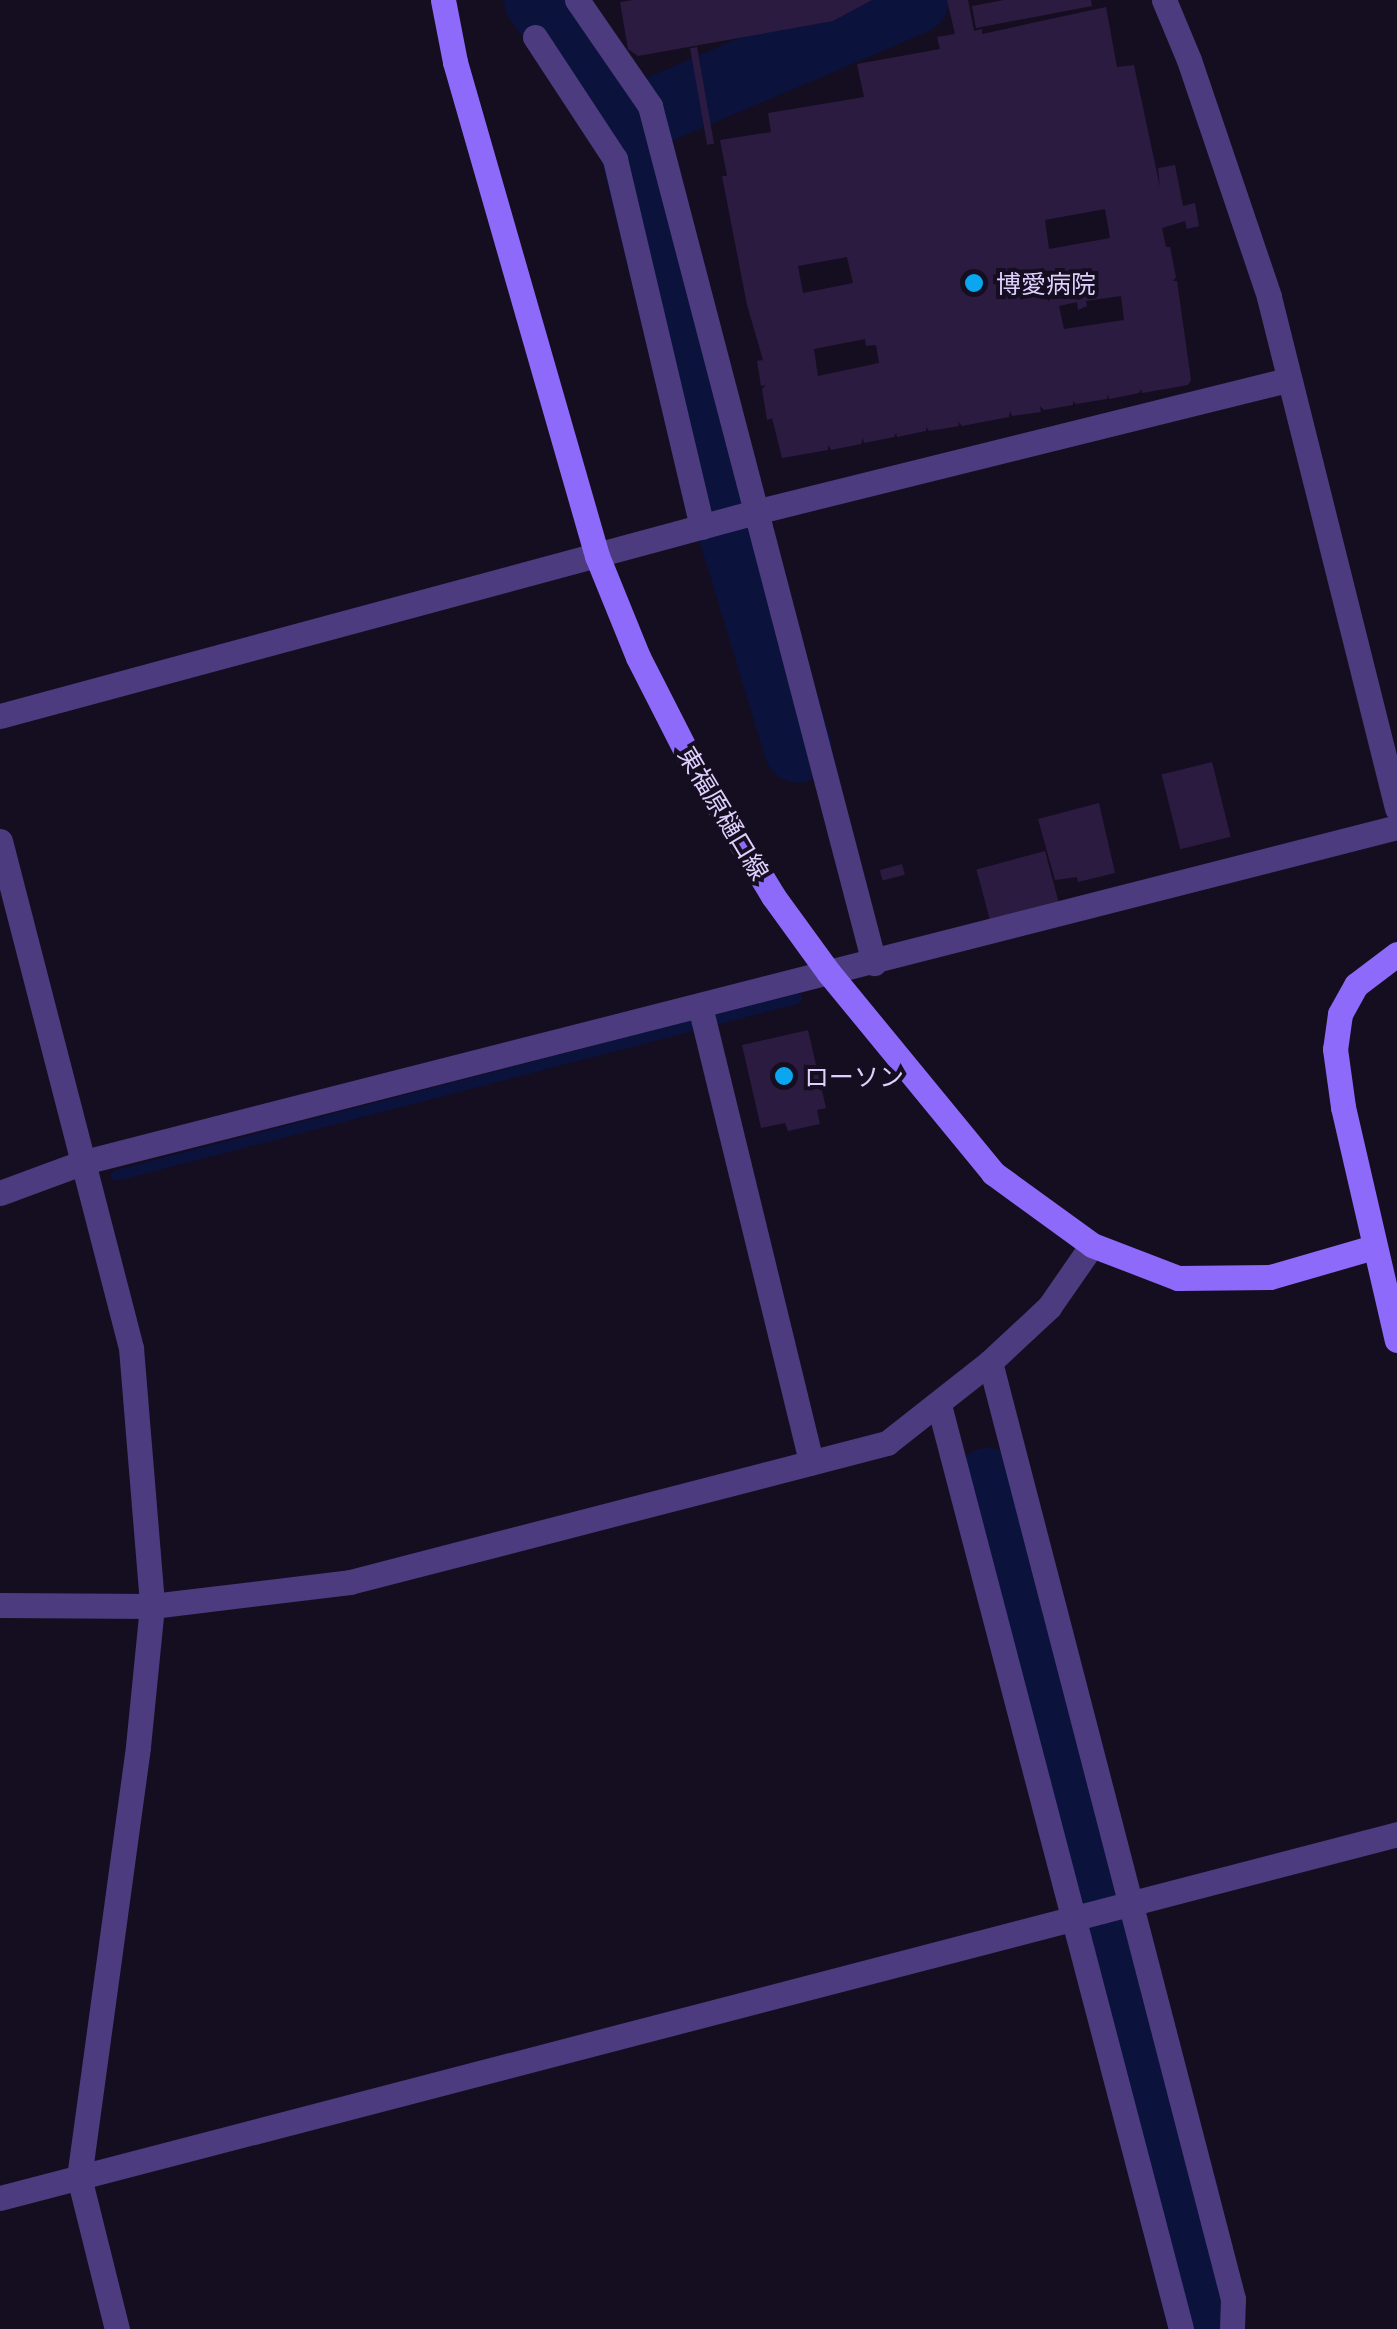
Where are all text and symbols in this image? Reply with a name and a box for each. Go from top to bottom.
place label: 博愛病院 [996,268,1096,298]
marker: 博愛病院 [961,270,987,296]
street label: 東福原樋口線 [673,741,775,885]
place label: ローソン [804,1061,904,1091]
marker: ローソン [773,1065,795,1087]

